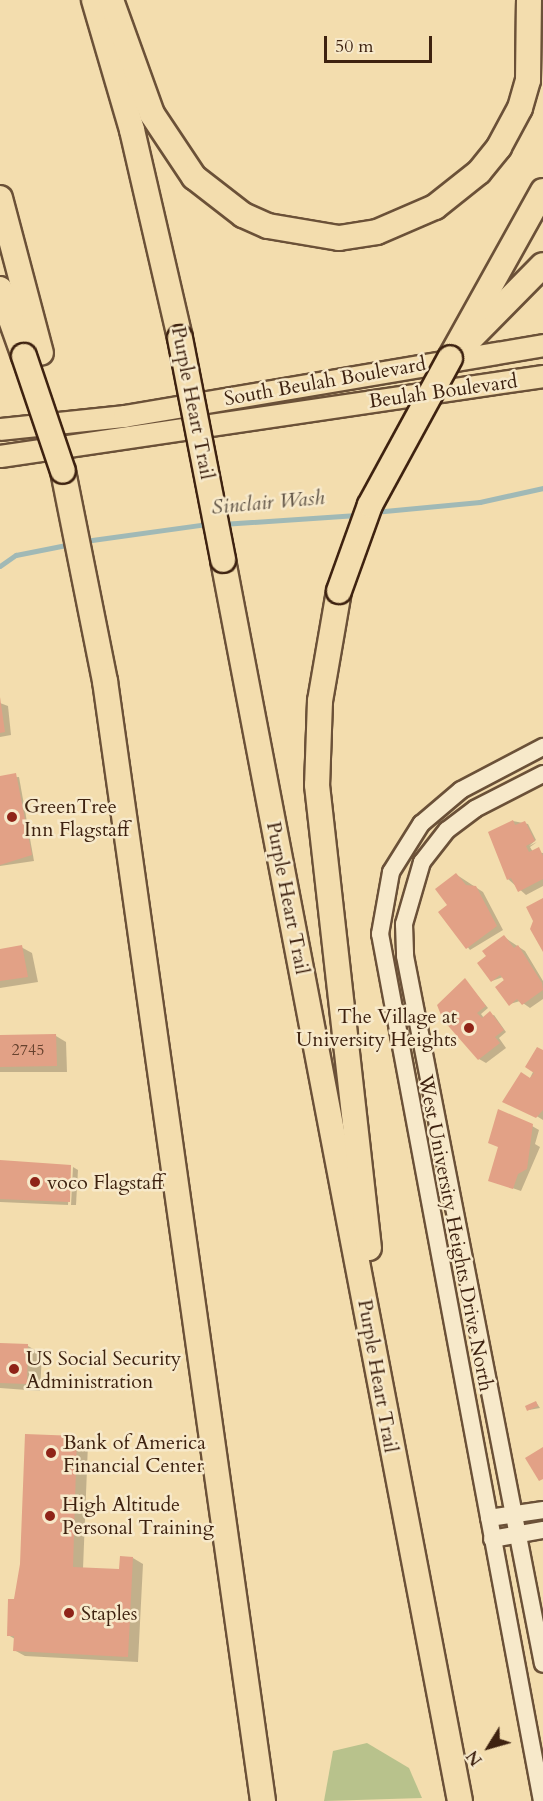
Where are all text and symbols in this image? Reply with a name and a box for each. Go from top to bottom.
scale bar [327,24,435,62]
text: 50 m [335,34,374,59]
street label: Purple Heart Trail [166,325,220,481]
street label: South Beulah Boulevard [222,351,428,411]
street label: Beulah Boulevard [367,369,519,413]
water label: Sinclair Wash [210,486,326,520]
place label: GreenTree Inn Flagstaff [24,794,129,841]
marker: GreenTree Inn Flagstaff [5,810,19,824]
street label: Purple Heart Trail [261,820,315,976]
place label: The Village at University Heights [296,1005,457,1052]
marker: The Village at University Heights [462,1021,476,1035]
house number: 2745 [12,1040,44,1060]
street label: West University Heights Drive North [413,1073,499,1393]
place label: voco Flagstaff [47,1170,163,1194]
marker: voco Flagstaff [28,1175,42,1189]
street label: Purple Heart Trail [353,1298,403,1454]
place label: US Social Security Administration [26,1346,181,1393]
marker: US Social Security Administration [7,1362,21,1376]
place label: Bank of America Financial Center [63,1430,206,1477]
marker: Bank of America Financial Center [44,1446,58,1460]
place label: High Altitude Personal Training [62,1492,214,1539]
marker: High Altitude Personal Training [43,1509,57,1523]
place label: Staples [81,1601,137,1625]
marker: Staples [62,1606,76,1620]
north arrow [459,1717,519,1777]
text: N [462,1746,488,1770]

